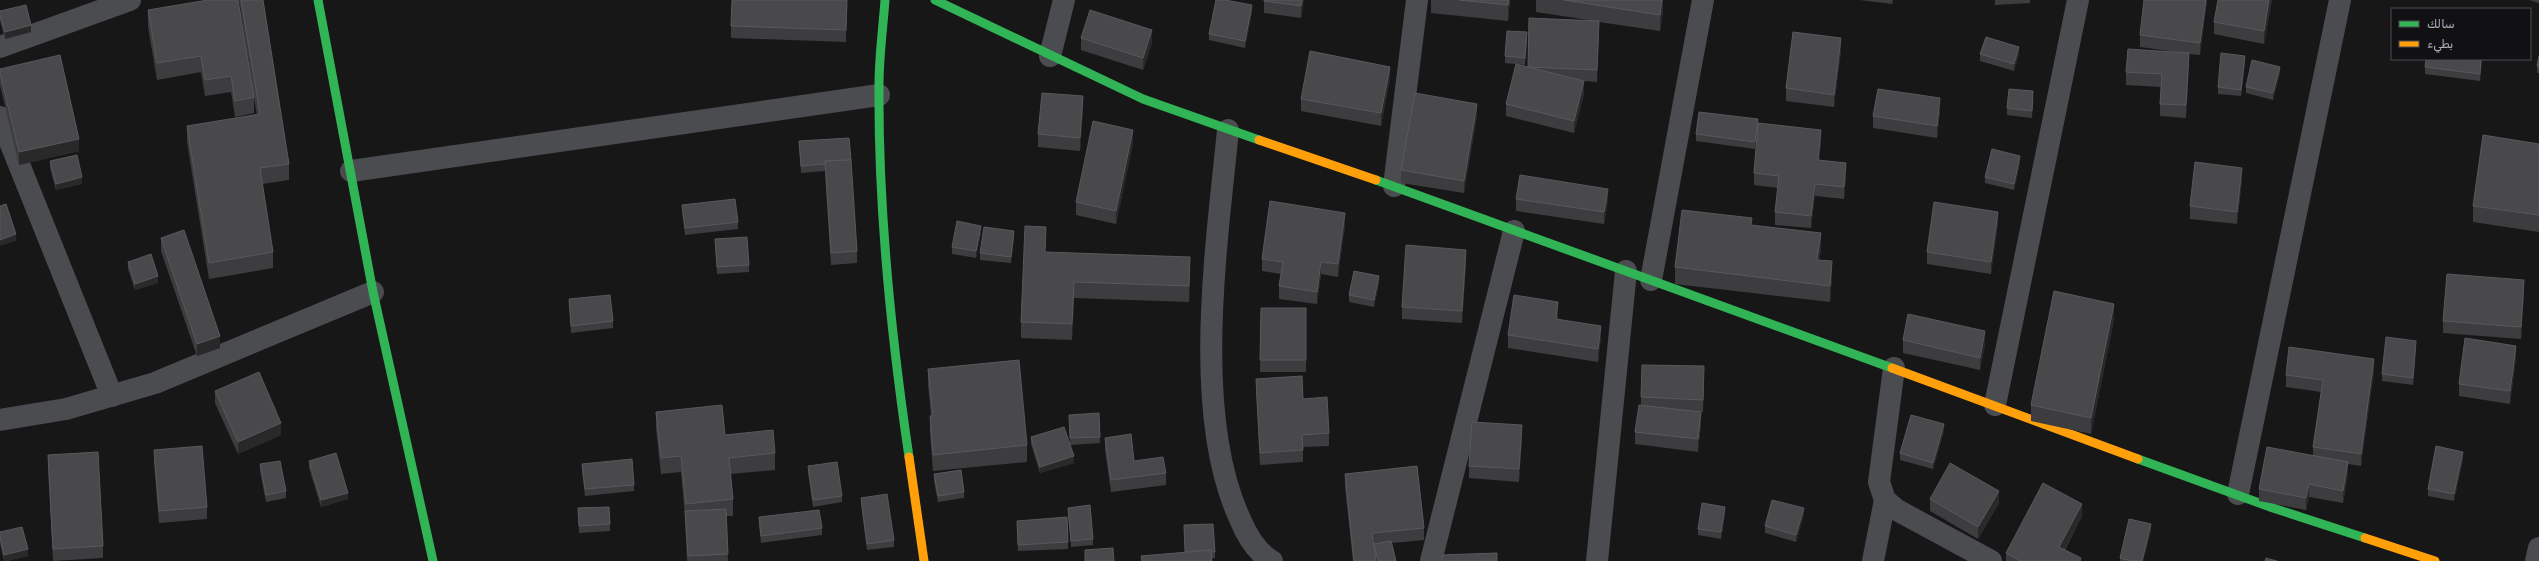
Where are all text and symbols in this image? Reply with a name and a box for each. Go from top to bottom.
legend [2391,8,2531,60]
text: سالك [2427,17,2455,31]
text: بطيء [2427,37,2453,53]

